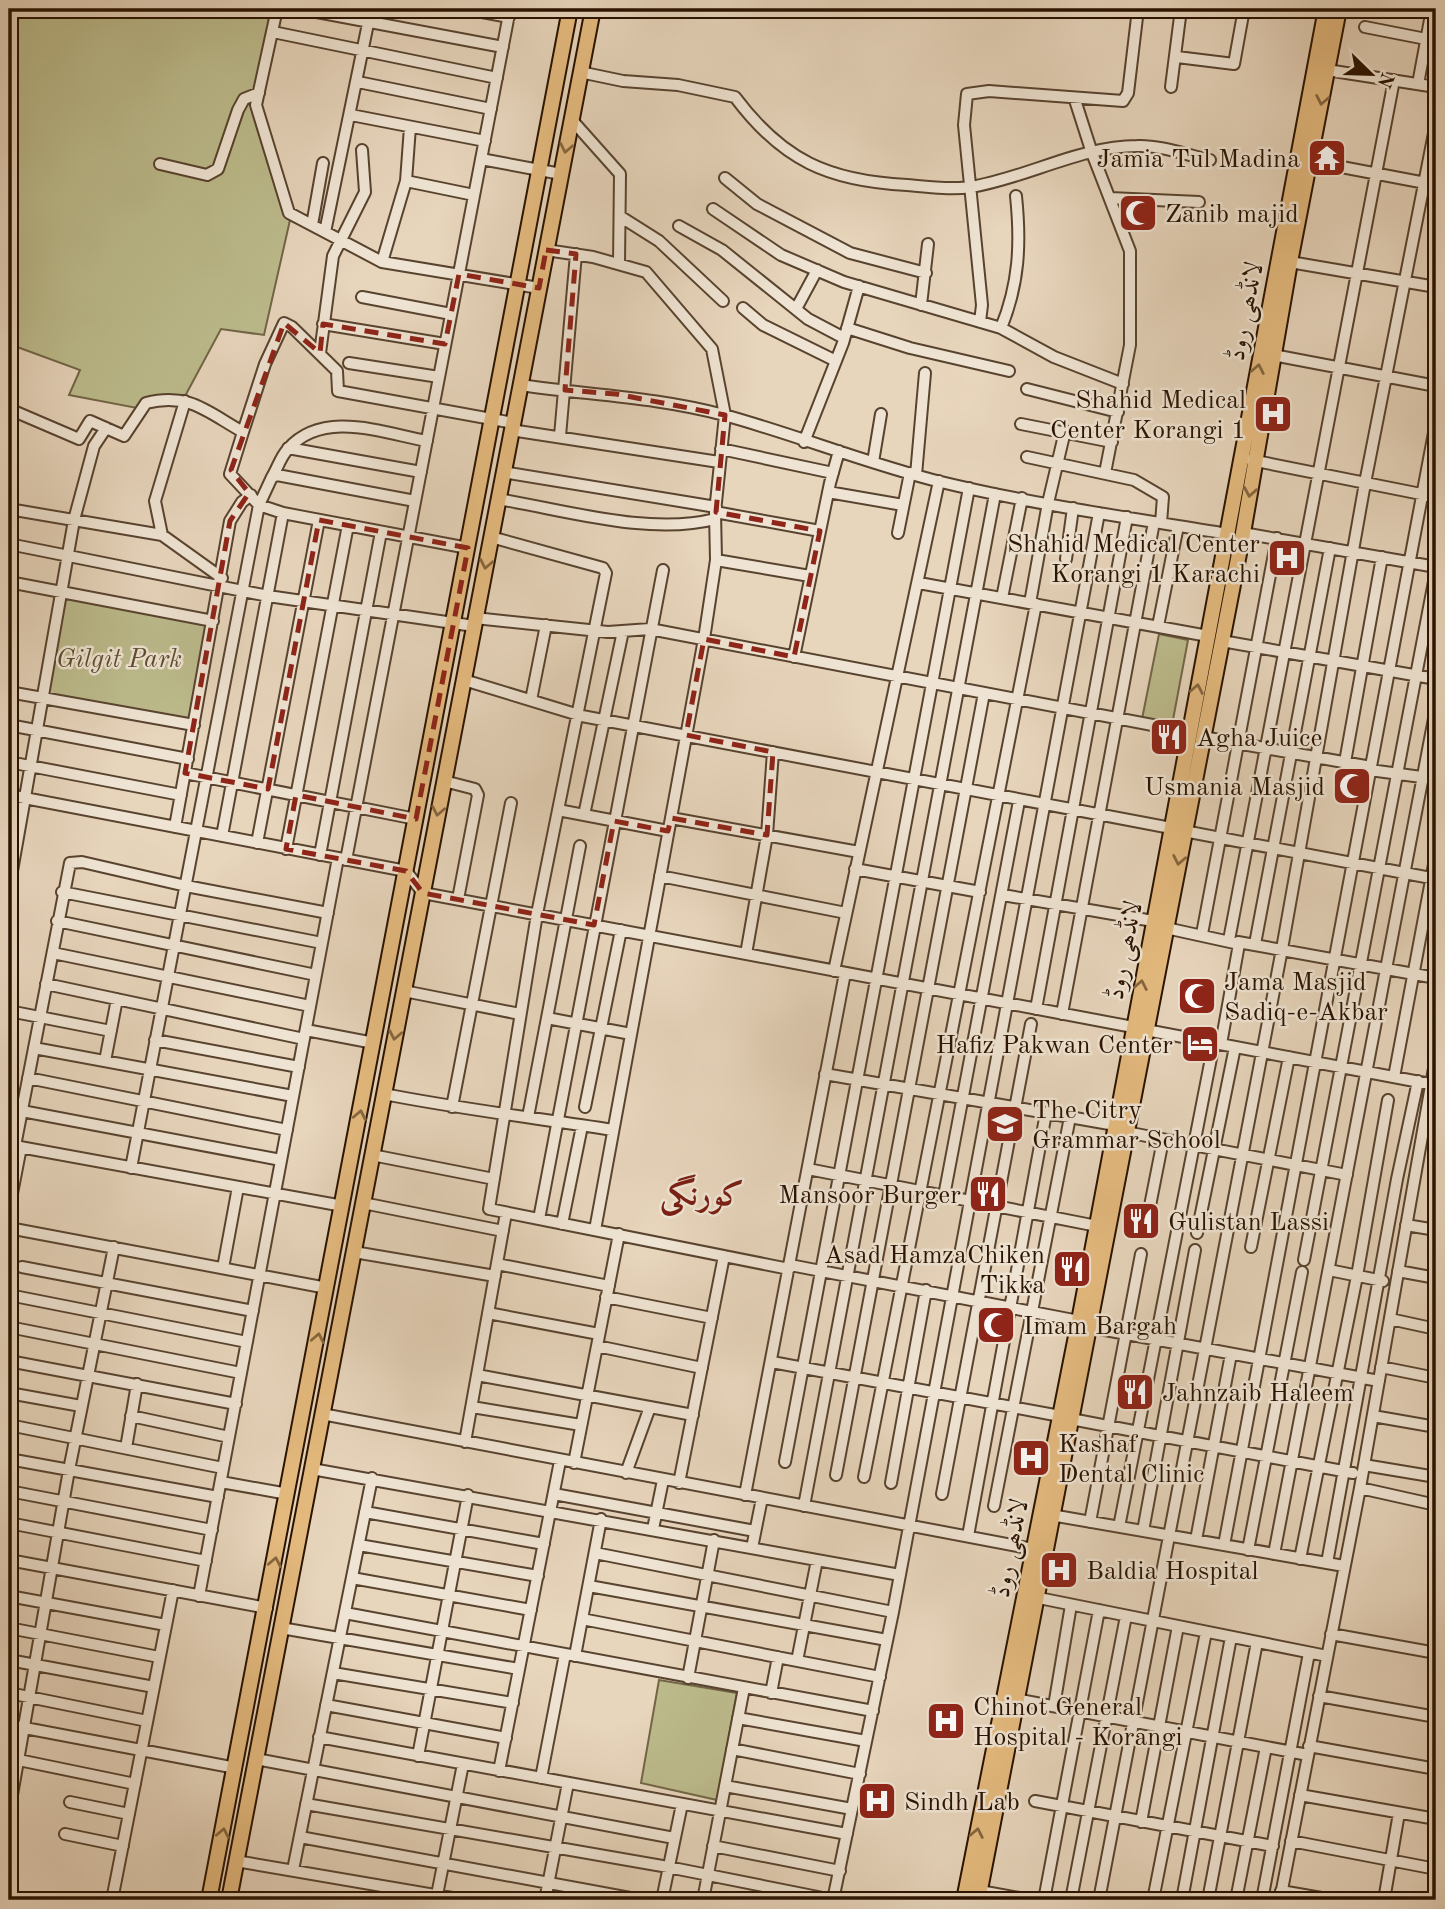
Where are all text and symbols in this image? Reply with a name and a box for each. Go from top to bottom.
north arrow [1336,38,1406,108]
text: N [1373,69,1396,90]
one-way arrow [1315,94,1330,106]
temple icon: Jamia Tul Madina [1306,137,1348,179]
one-way arrow [559,142,574,154]
place label: Jamia Tul Madina [1096,147,1300,173]
mosque icon: Zanib majid [1117,192,1159,234]
place label: Zanib majid [1165,202,1299,228]
street label: لانڈھی روڈ [1221,259,1271,364]
one-way arrow [1250,363,1265,375]
place label: Shahid Medical Center Korangi 1 [1050,388,1246,444]
hospital icon: Shahid Medical Center Korangi 1 [1252,393,1294,435]
one-way arrow [1243,486,1258,498]
place label: Shahid Medical Center Korangi 1 Karachi [1007,532,1260,588]
hospital icon: Shahid Medical Center Korangi 1 Karachi [1266,537,1308,579]
one-way arrow [479,558,494,570]
park label: Gilgit Park [56,647,182,673]
one-way arrow [1189,683,1204,695]
restaurant icon: Agha Juice [1148,716,1190,758]
place label: Agha Juice [1196,726,1322,752]
mosque icon: Usmania Masjid [1331,765,1373,807]
place label: Usmania Masjid [1144,775,1325,801]
one-way arrow [431,805,446,817]
one-way arrow [1172,854,1187,866]
street label: لانڈھی روڈ [1100,898,1150,1003]
place label: Jama Masjid Sadiq-e-Akbar [1224,970,1388,1026]
mosque icon: Jama Masjid Sadiq-e-Akbar [1176,975,1218,1017]
one-way arrow [1133,979,1148,991]
hotel icon: Hafiz Pakwan Center [1179,1023,1221,1065]
one-way arrow [389,1029,404,1041]
place label: Hafiz Pakwan Center [936,1033,1173,1059]
place label: The Citry Grammar School [1032,1098,1221,1154]
school or university icon: The Citry Grammar School [984,1103,1026,1145]
one-way arrow [352,1109,367,1121]
restaurant icon: Mansoor Burger [967,1173,1009,1215]
district label: کورنگی [660,1174,744,1216]
place label: Mansoor Burger [778,1183,961,1209]
restaurant icon: Gulistan Lassi [1120,1200,1162,1242]
place label: Gulistan Lassi [1168,1210,1329,1236]
place label: Asad HamzaChiken Tikka [824,1243,1045,1299]
restaurant icon: Asad HamzaChiken Tikka [1051,1248,1093,1290]
mosque icon: Imam Bargah [975,1304,1017,1346]
place label: Imam Bargah [1023,1314,1177,1340]
one-way arrow [309,1332,324,1344]
restaurant icon: Jahnzaib Haleem [1114,1371,1156,1413]
place label: Jahnzaib Haleem [1162,1381,1354,1407]
place label: Kashaf Dental Clinic [1058,1432,1204,1488]
hospital icon: Kashaf Dental Clinic [1010,1437,1052,1479]
street label: لانڈھی روڈ [986,1496,1036,1601]
hospital icon: Baldia Hospital [1038,1549,1080,1591]
one-way arrow [267,1556,282,1568]
place label: Baldia Hospital [1086,1559,1259,1585]
place label: Chinot General Hospital - Korangi [973,1695,1182,1751]
hospital icon: Chinot General Hospital - Korangi [925,1700,967,1742]
hospital icon: Sindh Lab [856,1780,898,1822]
place label: Sindh Lab [904,1790,1020,1816]
one-way arrow [215,1827,230,1839]
one-way arrow [969,1827,984,1839]

